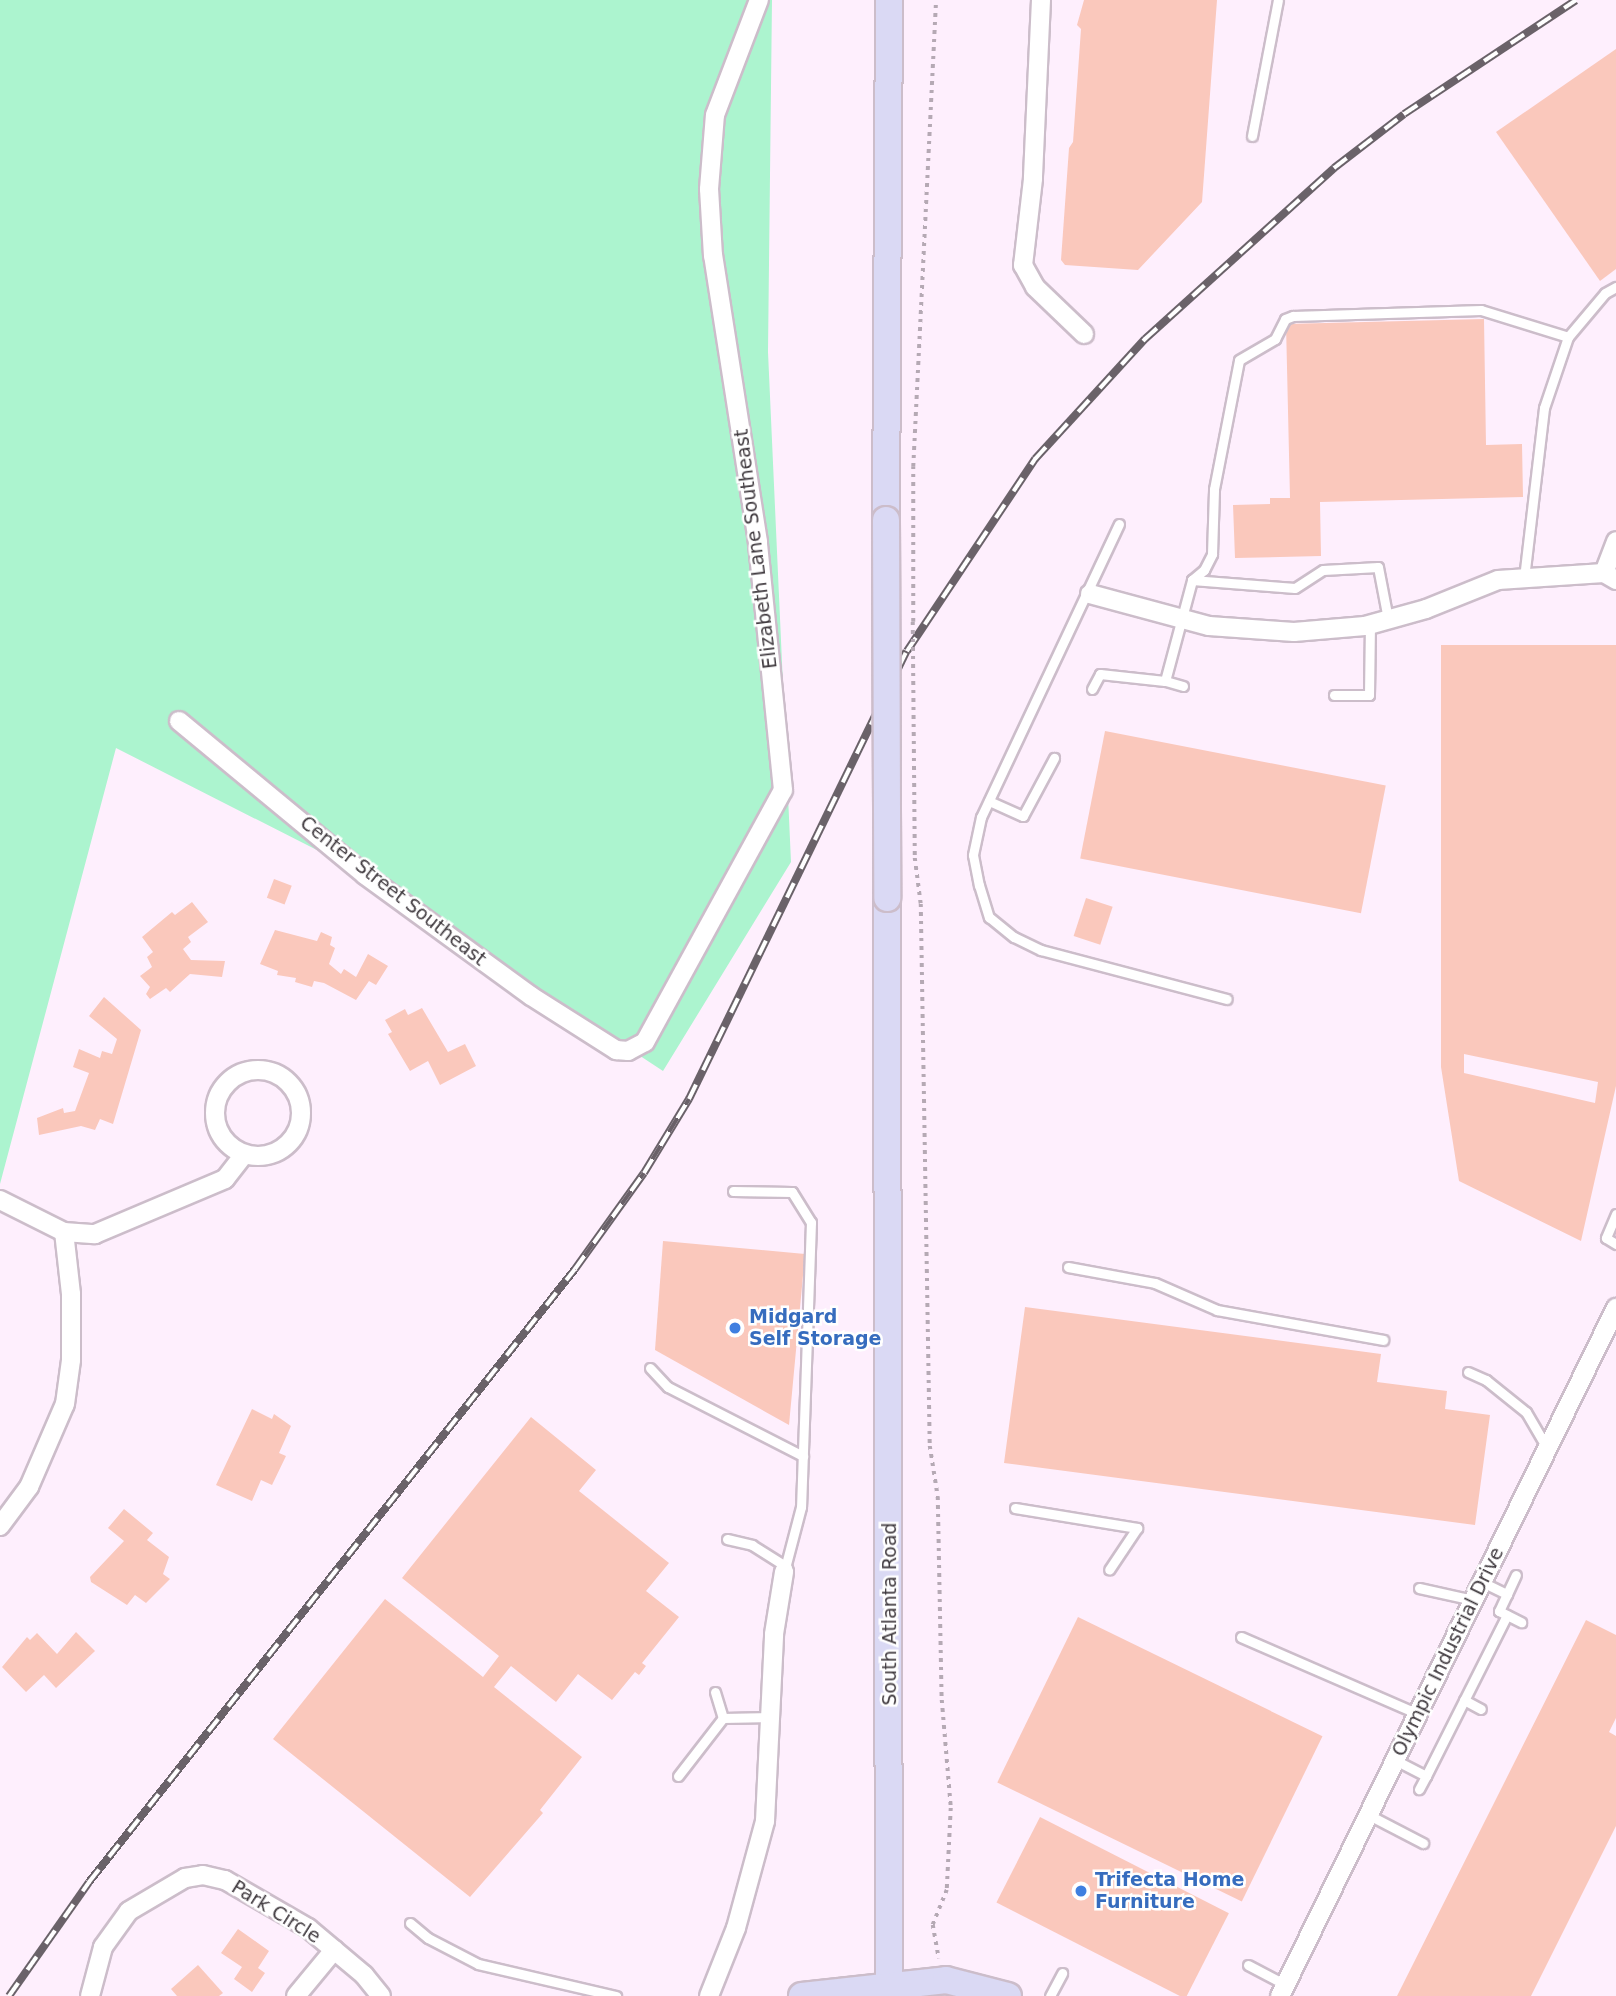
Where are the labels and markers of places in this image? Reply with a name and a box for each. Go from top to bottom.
place label: Midgard Self Storage [749,1306,881,1350]
marker: Midgard Self Storage [727,1320,743,1336]
place label: Trifecta Home Furniture [1095,1869,1244,1913]
marker: Trifecta Home Furniture [1073,1883,1089,1899]

